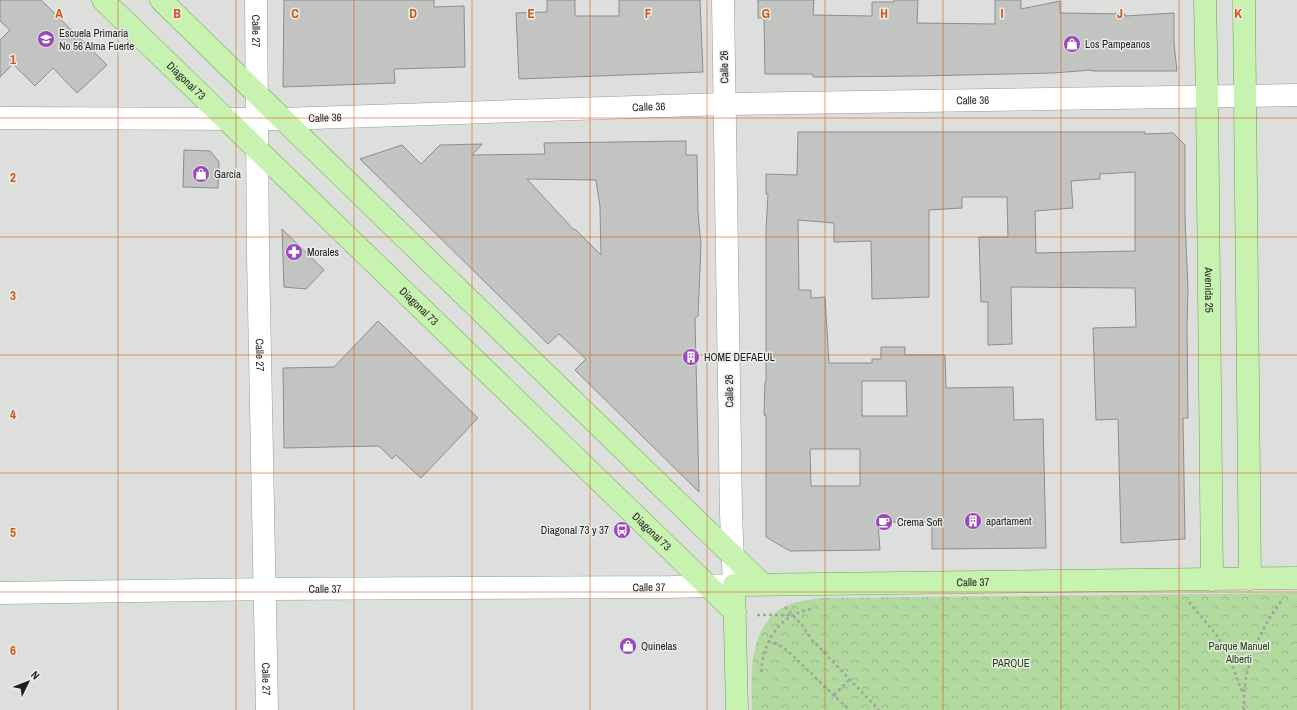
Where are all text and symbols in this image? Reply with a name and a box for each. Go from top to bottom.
text: A [55,5,63,22]
text: B [173,5,181,22]
text: C [291,5,299,22]
text: D [409,5,417,22]
text: E [527,5,535,22]
text: F [645,5,652,22]
text: G [762,5,770,22]
text: H [880,5,888,22]
text: I [1001,5,1004,22]
text: J [1117,5,1123,22]
text: K [1234,5,1242,22]
street label: Calle 27 [249,14,263,48]
place label: Escuela Primaria No 56 Alma Fuerte [59,26,134,53]
school or university icon: Escuela Primaria No 56 Alma Fuerte [36,29,56,49]
shop icon: Los Pampeanos [1062,34,1082,54]
place label: Los Pampeanos [1085,37,1151,51]
street label: Calle 26 [717,50,731,84]
text: 1 [10,51,16,68]
street label: Diagonal 73 [164,59,209,103]
street label: Calle 36 [956,93,989,107]
street label: Calle 36 [632,99,666,114]
street label: Calle 36 [308,110,342,125]
shop icon: García [191,164,211,184]
place label: García [214,167,241,181]
text: 2 [10,169,16,186]
pharmacy icon: Morales [284,242,304,262]
place label: Morales [307,245,340,259]
street label: Avenida 25 [1202,266,1216,313]
street label: Diagonal 73 [397,284,441,328]
text: 3 [10,287,16,304]
street label: Calle 27 [253,338,267,372]
building icon: HOME DEFAEUL [681,347,701,367]
place label: HOME DEFAEUL [704,350,775,364]
street label: Calle 26 [722,374,736,408]
text: 4 [10,406,16,423]
street label: Diagonal 73 [629,509,674,553]
building icon: apartament [963,511,983,531]
cafe icon: Crema Soft [874,512,894,532]
place label: apartament [986,514,1032,528]
place label: Crema Soft [897,515,943,529]
bus stop icon: Diagonal 73 y 37 [612,520,632,540]
place label: Diagonal 73 y 37 [541,523,609,537]
text: 5 [10,524,16,541]
street label: Calle 37 [956,575,990,589]
street label: Calle 37 [632,580,666,594]
street label: Calle 37 [308,582,342,596]
shop icon: Quinelas [618,636,638,656]
place label: Quinelas [641,639,678,653]
park label: Parque Manuel Alberti [1208,639,1270,666]
text: 6 [10,642,16,659]
park label: PARQUE [992,656,1030,670]
north arrow [8,662,48,702]
street label: Calle 27 [259,662,274,696]
text: N [28,668,43,682]

